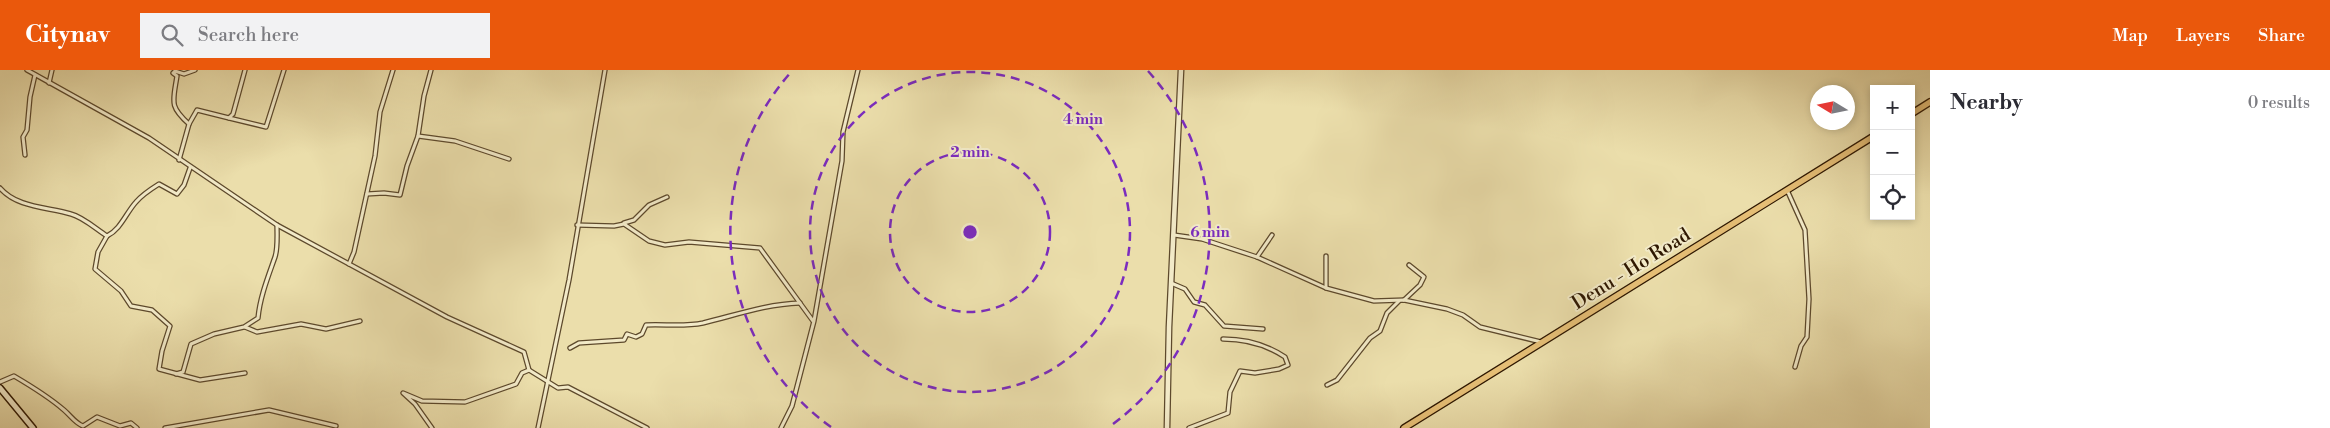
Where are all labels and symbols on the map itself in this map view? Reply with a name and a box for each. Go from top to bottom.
north arrow [1810,85,1855,130]
text: 4 min [1063,110,1104,129]
text: 2 min [950,143,990,162]
centre of rings [961,223,979,241]
text: 6 min [1190,223,1231,242]
street label: Denu - Ho Road [1567,223,1695,315]

